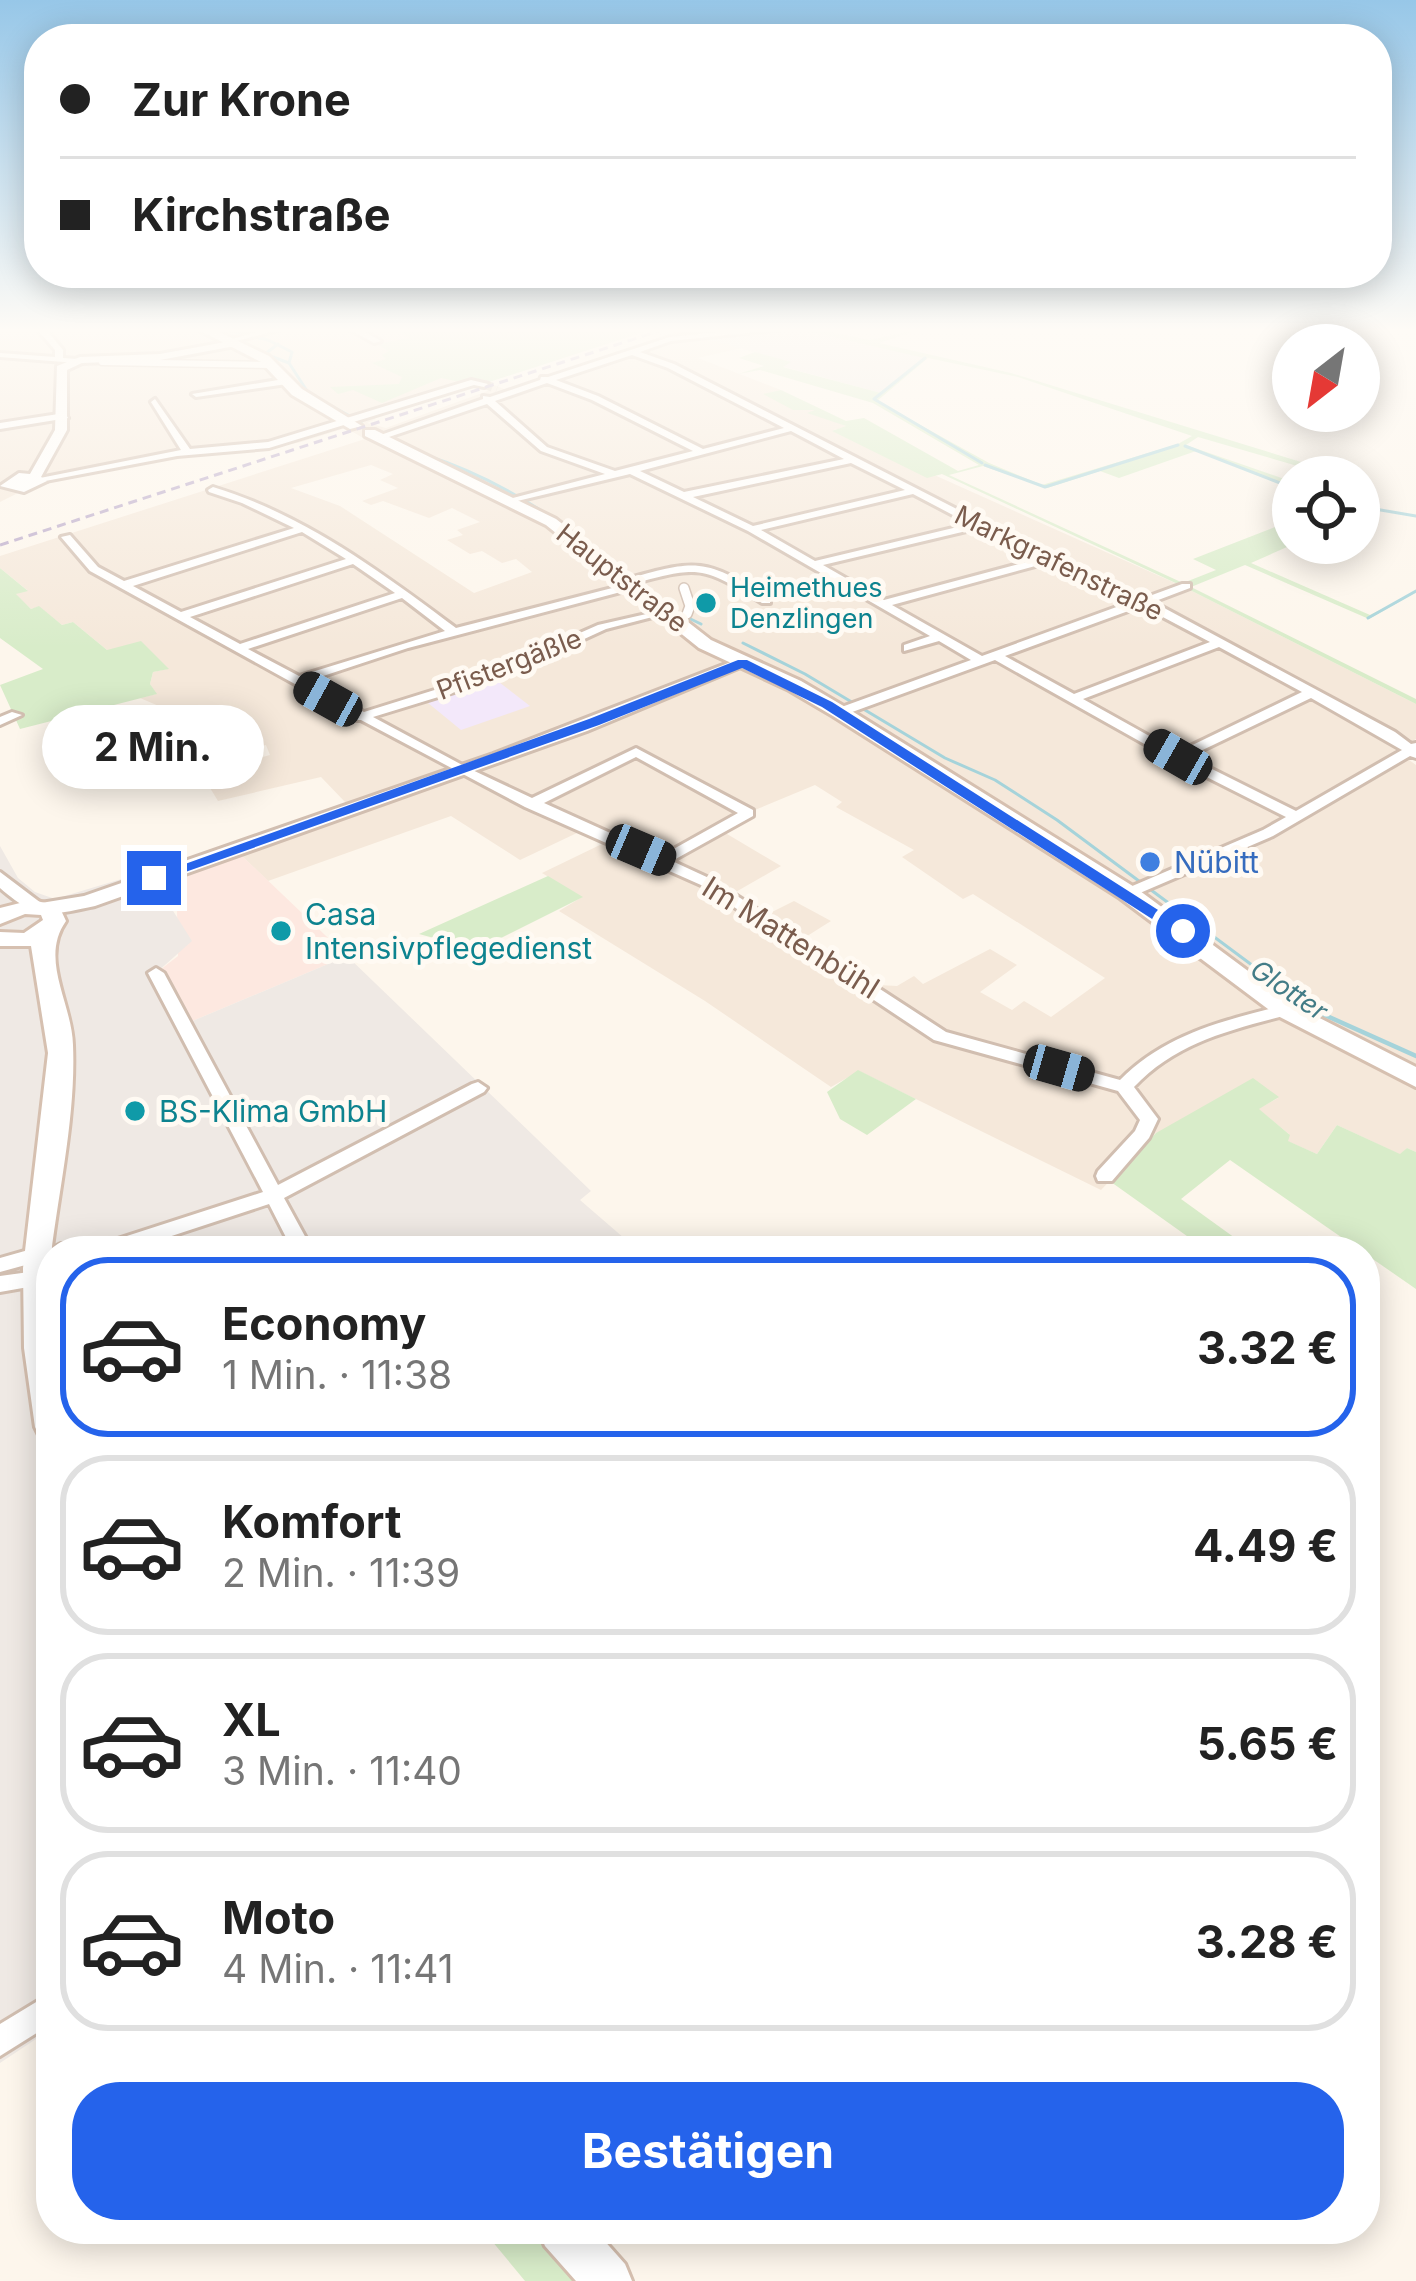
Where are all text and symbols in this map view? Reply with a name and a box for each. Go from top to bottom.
text: Zur Krone [132,72,351,127]
text: Kirchstraße [132,187,391,242]
north arrow [1272,324,1380,432]
map controls [1272,324,1380,564]
button: locate [1272,456,1380,564]
street label: Markgrafenstraße [949,498,1169,628]
street label: Hauptstraße [550,517,694,639]
place label: Heimethues Denzlingen [730,571,883,635]
marker: Heimethues Denzlingen [693,590,719,616]
street label: Pfistergäßle [432,621,586,707]
car [288,666,368,732]
callout: 2 Min. [43,704,265,788]
text: 2 Min. [94,723,212,770]
car [1138,723,1218,791]
car [601,819,681,881]
place label: Nübitt [1174,844,1259,880]
marker: Nübitt [1137,849,1163,875]
route end [127,851,181,905]
street label: Im Mattenbühl [696,868,886,1006]
place label: Casa Intensivpflegedienst [305,896,592,966]
route start [1156,904,1210,958]
marker: Casa Intensivpflegedienst [268,918,294,944]
water label: Glotter [1244,952,1334,1028]
car [1019,1041,1099,1095]
place label: BS-Klima GmbH [159,1093,387,1129]
marker: BS-Klima GmbH [122,1098,148,1124]
icon: car [78,1293,186,1401]
text: Economy [222,1296,426,1351]
text: 3.32 € [1197,1320,1338,1375]
text: 1 Min. · 11:38 [222,1351,452,1398]
icon: car [78,1491,186,1599]
text: Komfort [222,1494,401,1549]
text: 4.49 € [1193,1518,1338,1573]
text: 2 Min. · 11:39 [222,1549,460,1596]
icon: car [78,1689,186,1797]
text: XL [222,1692,281,1747]
text: 5.65 € [1197,1716,1338,1771]
text: 3 Min. · 11:40 [222,1747,462,1794]
icon: car [78,1887,186,1995]
text: Moto [222,1890,335,1945]
text: 3.28 € [1196,1914,1338,1969]
text: 4 Min. · 11:41 [222,1945,454,1992]
button: Bestätigen [72,2082,1344,2220]

